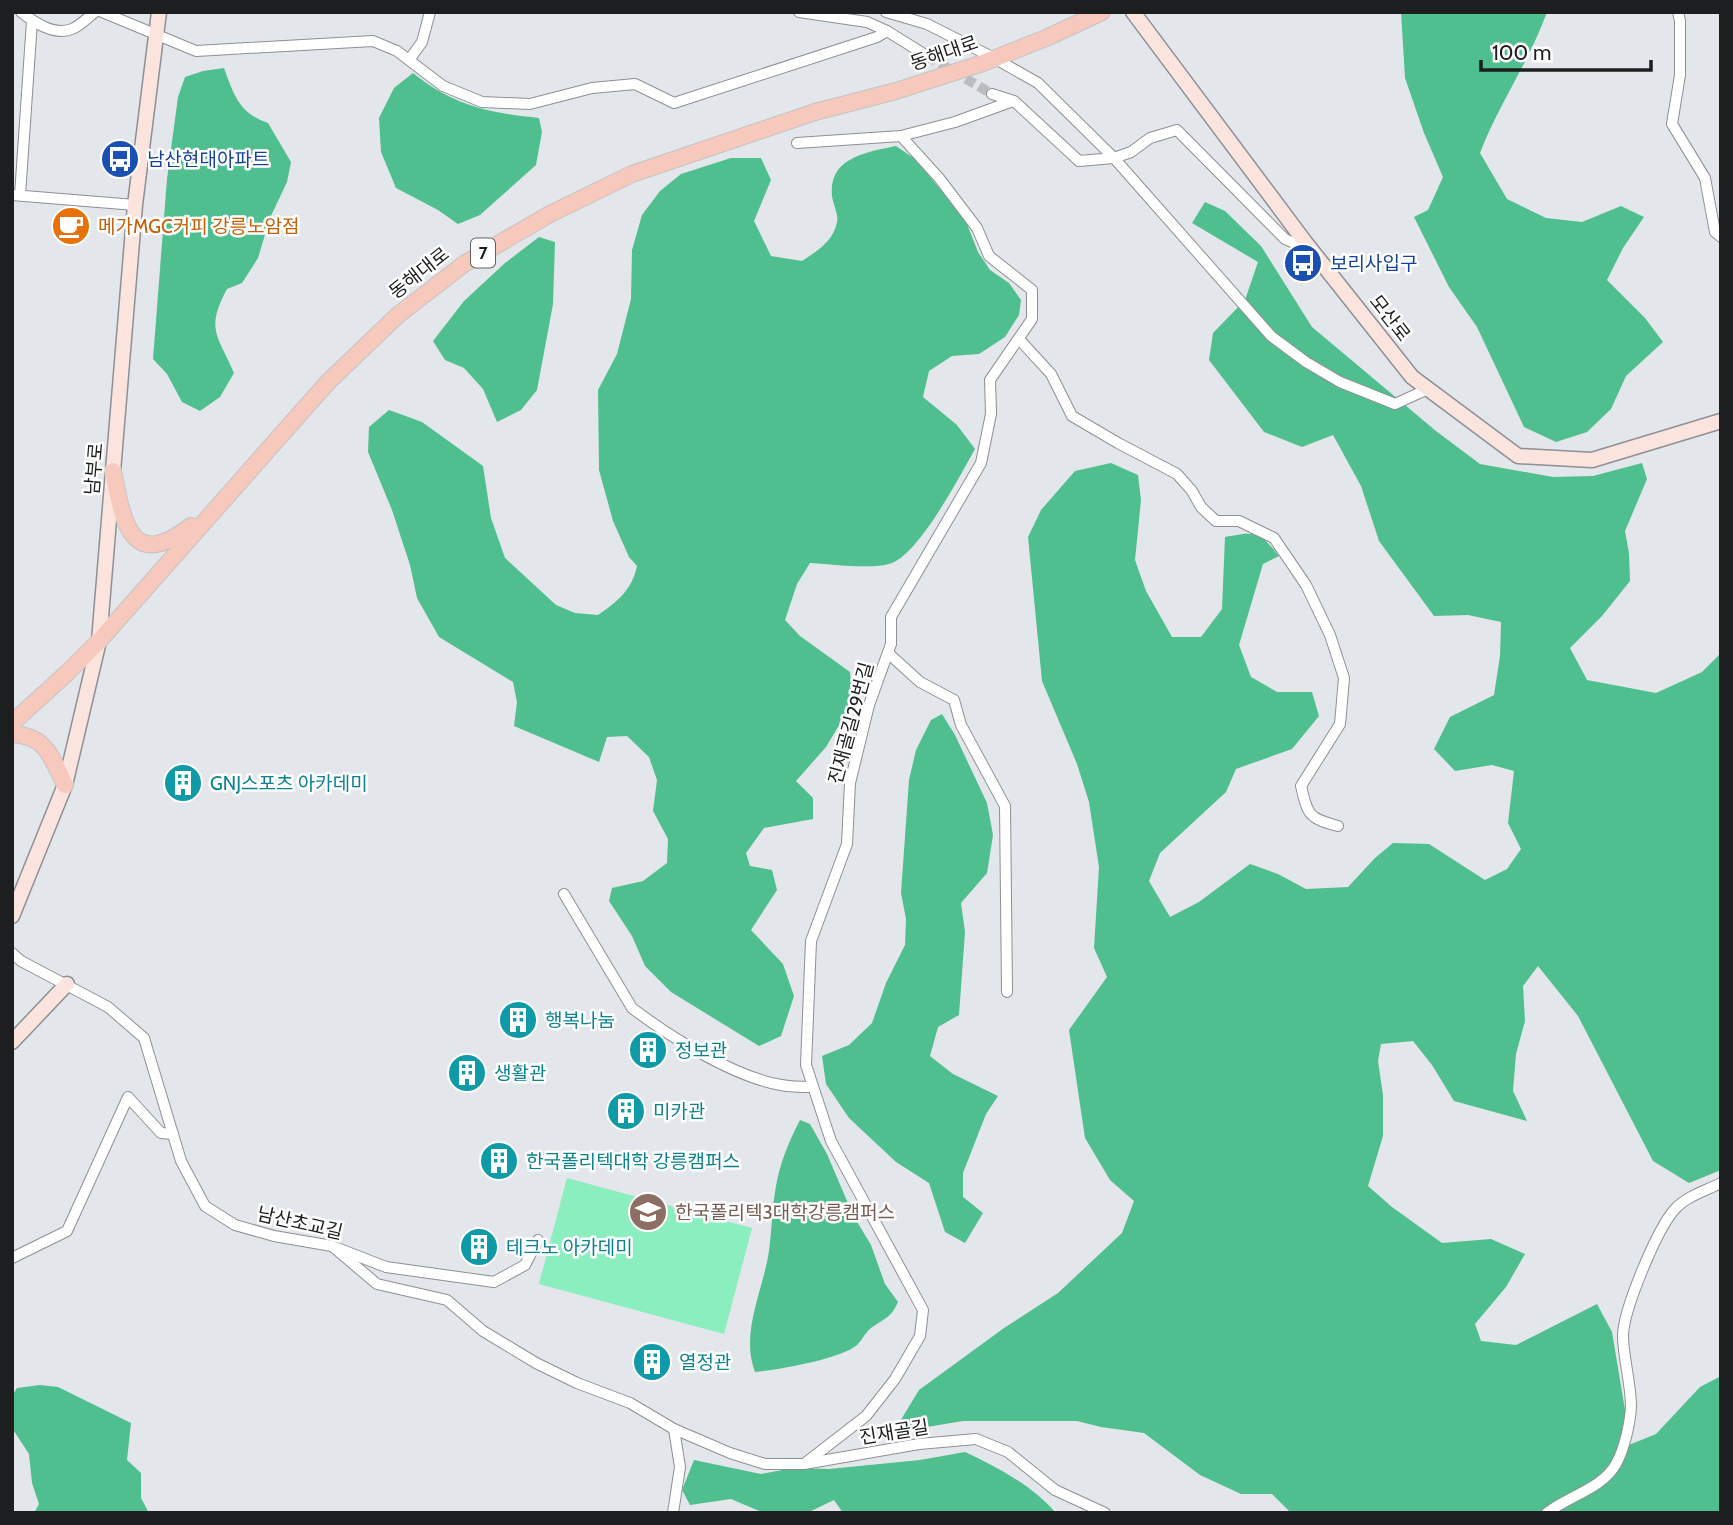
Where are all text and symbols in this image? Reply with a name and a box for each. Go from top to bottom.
scale bar [1481,28,1651,72]
street label: 동해대로 [907,31,981,75]
text: 100 m [1492,40,1551,65]
bus stop icon: 남산현대아파트 [99,138,141,180]
place label: 남산현대아파트 [147,148,269,171]
cafe icon: 메가MGC커피 강릉노암점 [50,205,92,247]
place label: 메가MGC커피 강릉노암점 [98,215,299,238]
road number: 7 [471,239,495,268]
street label: 동해대로 [384,242,454,304]
bus stop icon: 보리사입구 [1282,242,1324,284]
place label: 보리사입구 [1330,252,1417,275]
street label: 모산로 [1365,290,1415,346]
street label: 남부로 [80,442,108,496]
street label: 진재골길29번길 [824,659,878,787]
building icon: GNJ스포츠 아카데미 [162,762,204,804]
place label: GNJ스포츠 아카데미 [210,772,368,795]
building icon: 행복나눔 [497,999,539,1041]
place label: 행복나눔 [545,1009,615,1032]
building icon: 정보관 [627,1029,669,1071]
place label: 정보관 [675,1039,727,1062]
building icon: 생활관 [446,1052,488,1094]
place label: 생활관 [494,1062,546,1085]
building icon: 미카관 [605,1090,647,1132]
place label: 미카관 [653,1100,705,1123]
building icon: 한국폴리텍대학 강릉캠퍼스 [478,1140,520,1182]
place label: 한국폴리텍대학 강릉캠퍼스 [526,1150,740,1173]
school or university icon: 한국폴리텍3대학강릉캠퍼스 [627,1191,669,1233]
place label: 한국폴리텍3대학강릉캠퍼스 [675,1201,895,1224]
street label: 남산초교길 [255,1202,345,1244]
building icon: 테크노 아카데미 [458,1226,500,1268]
place label: 테크노 아카데미 [506,1236,633,1259]
building icon: 열정관 [631,1341,673,1383]
place label: 열정관 [679,1351,731,1374]
street label: 진재골길 [858,1415,930,1449]

